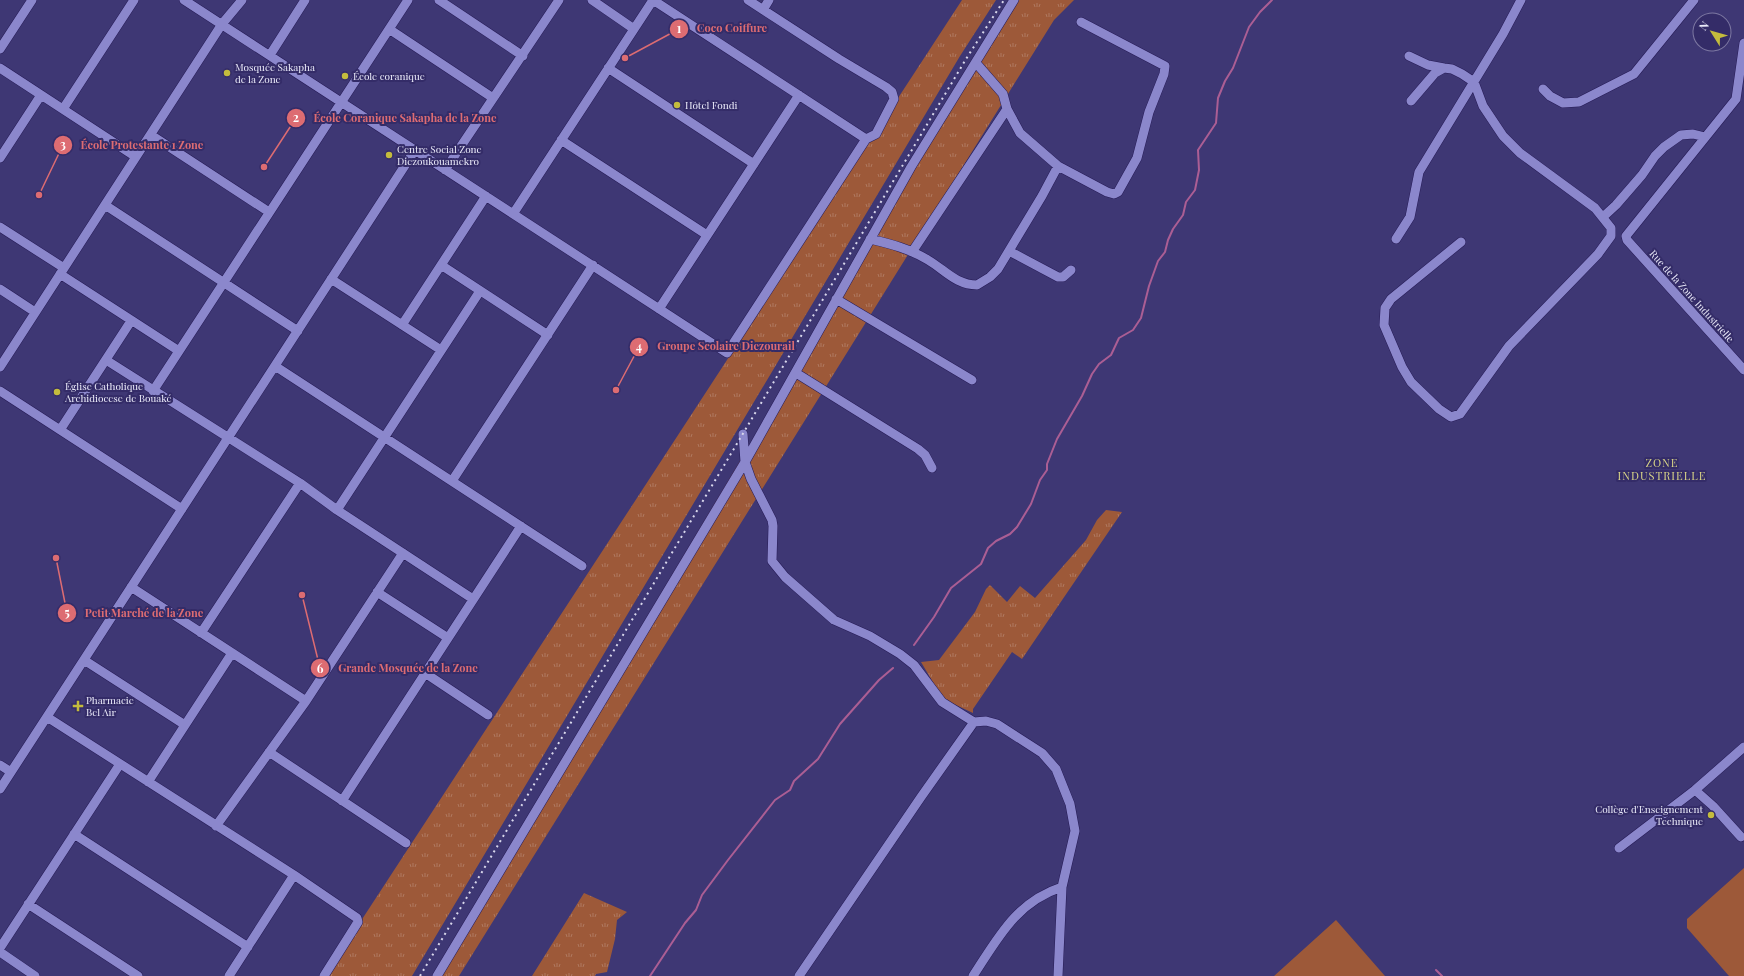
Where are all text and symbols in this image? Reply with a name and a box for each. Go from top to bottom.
north arrow [1692,12,1732,52]
callout: Coco Coiffure [669,17,775,40]
text: N [1695,18,1712,33]
text: 1 [677,20,682,36]
text: Coco Coiffure [697,20,768,35]
place label: Mosquée Sakapha de la Zone [235,60,315,86]
marker: Mosquée Sakapha de la Zone [222,68,232,78]
place label: École coranique [353,69,425,83]
marker: École coranique [340,71,350,81]
place label: Hôtel Fondi [685,98,738,112]
marker: Hôtel Fondi [672,100,682,110]
callout: École Coranique Sakapha de la Zone [286,106,505,129]
text: 2 [293,109,299,125]
text: École Coranique Sakapha de la Zone [313,110,497,125]
callout: École Protestante 1 Zone [53,134,211,157]
text: 3 [60,136,66,152]
text: École Protestante 1 Zone [81,137,204,152]
place label: Centre Social Zone Diezoukouamekro [397,142,482,168]
marker: Centre Social Zone Diezoukouamekro [384,150,394,160]
street label: Rue de la Zone Industrielle [1647,247,1737,345]
callout: Groupe Scolaire Diezourail [629,335,803,358]
text: 4 [636,338,642,354]
text: Groupe Scolaire Diezourail [657,338,795,353]
place label: Église Catholique Archidiocese de Bouaké [64,379,172,405]
marker: Église Catholique Archidiocese de Bouaké [52,387,62,397]
district label: ZONE INDUSTRIELLE [1618,455,1706,483]
callout: Petit Marché de la Zone [57,602,212,625]
text: 5 [64,604,70,620]
text: Petit Marché de la Zone [85,605,204,620]
callout: Grande Mosquée de la Zone [310,657,486,680]
text: 6 [317,660,324,676]
text: Grande Mosquée de la Zone [338,660,478,675]
place label: Pharmacie Bel Air [86,693,134,719]
marker: Pharmacie Bel Air [73,701,83,711]
place label: Collège d'Enseignement Technique [1595,802,1703,828]
marker: Collège d'Enseignement Technique [1706,810,1716,820]

